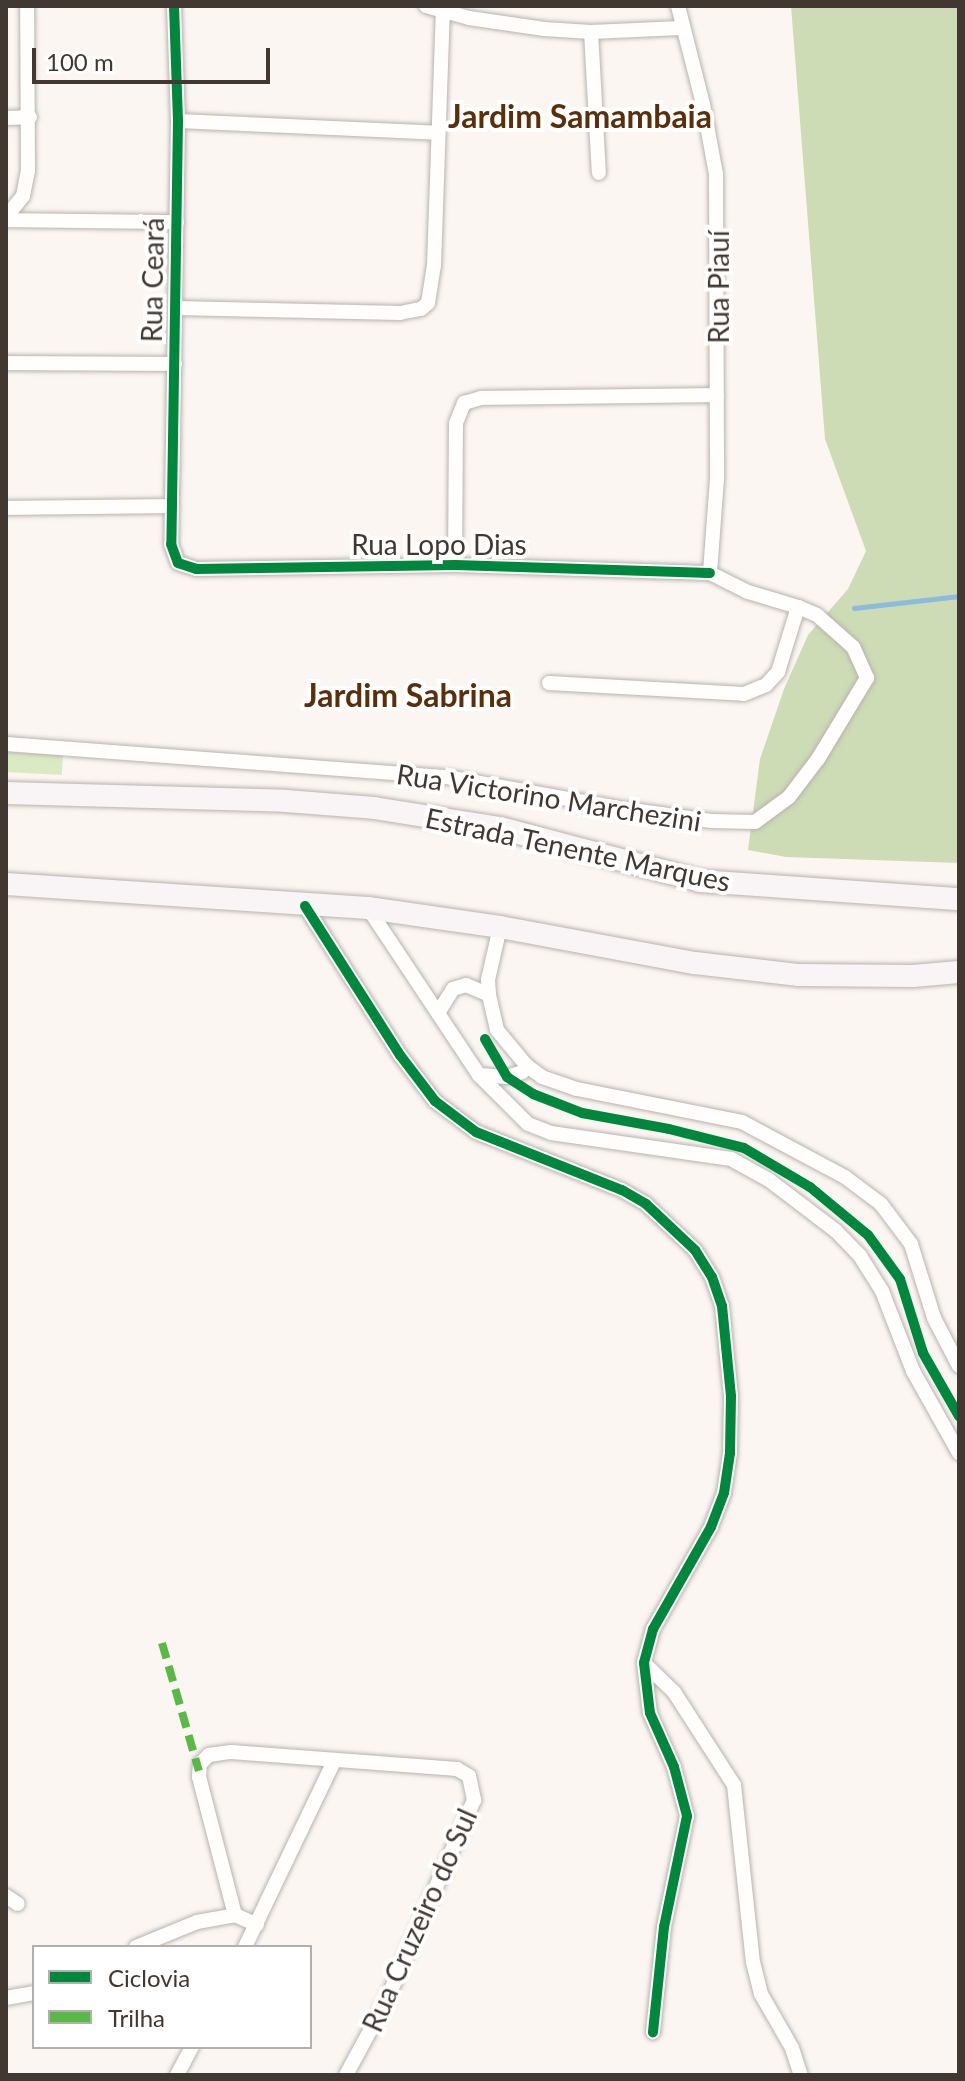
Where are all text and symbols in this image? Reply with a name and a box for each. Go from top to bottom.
scale bar [36,32,274,82]
text: 100 m [46,47,114,76]
district label: Jardim Samambaia [448,97,712,135]
street label: Rua Ceará [134,217,170,343]
street label: Rua Piauí [701,230,735,344]
street label: Rua Lopo Dias [351,527,527,561]
district label: Jardim Sabrina [304,676,512,714]
street label: Rua Victorino Marchezini [394,756,704,838]
street label: Estrada Tenente Marques [422,800,734,898]
street label: Rua Cruzeiro do Sul [355,1803,483,2037]
legend [32,1945,312,2049]
text: Ciclovia [108,1963,190,1992]
text: Trilha [108,2003,165,2032]

